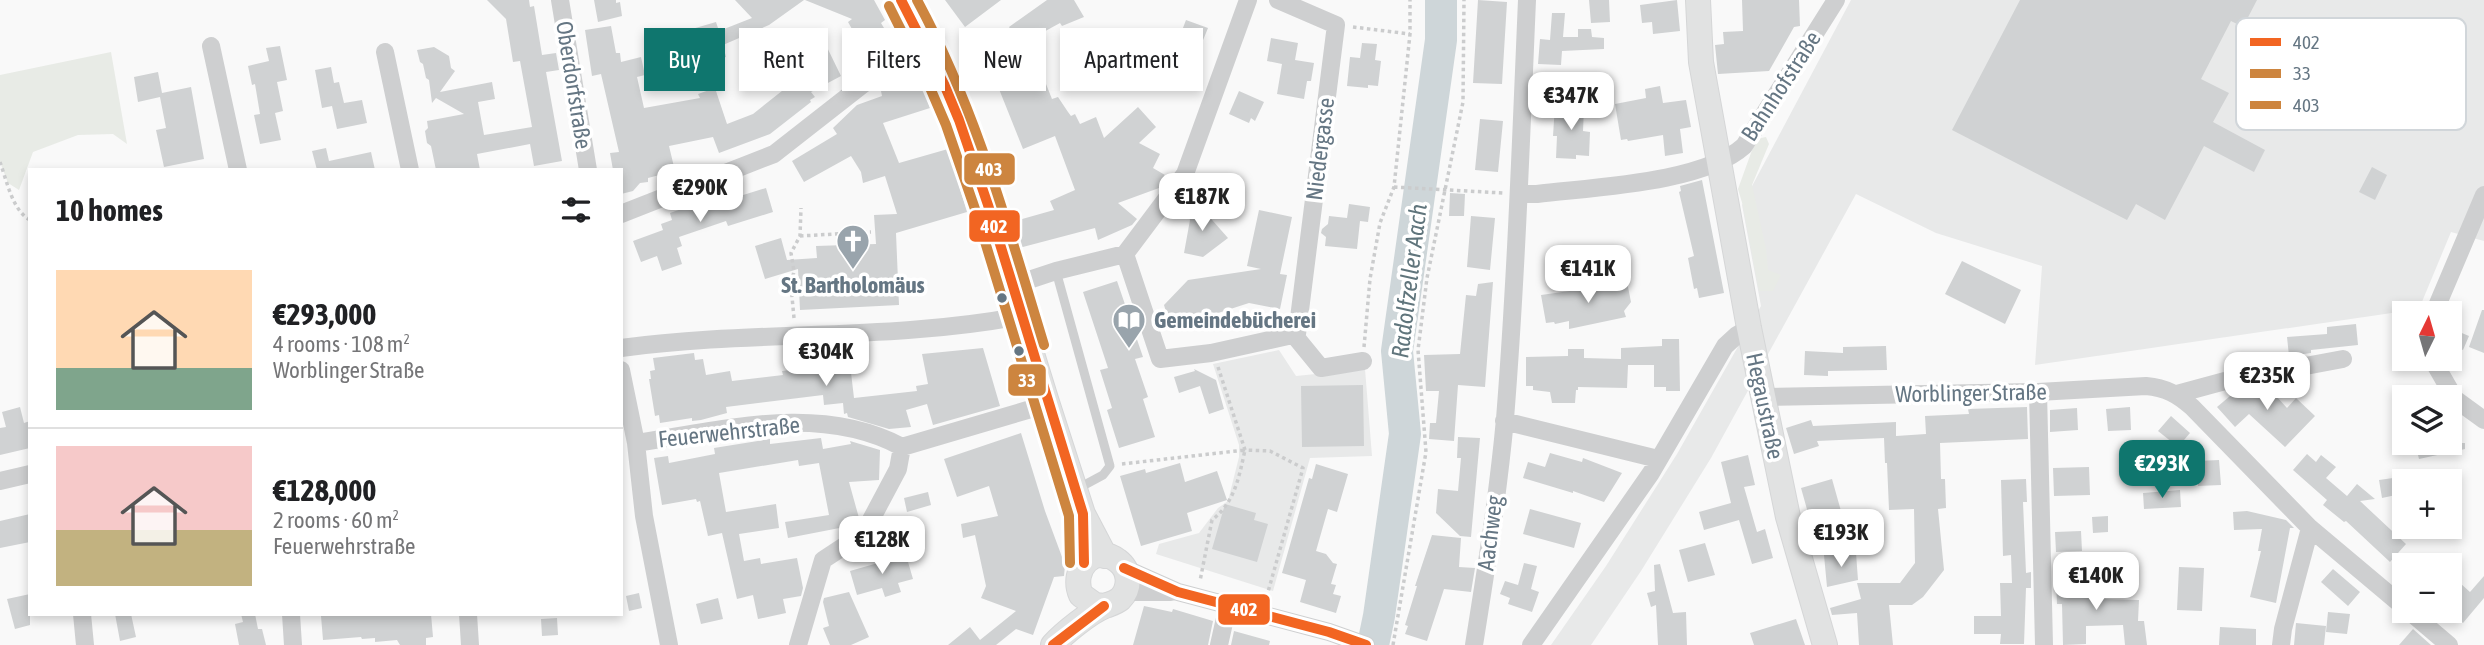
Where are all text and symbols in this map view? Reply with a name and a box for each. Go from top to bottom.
legend [2236,18,2466,130]
street label: Oberdorfstraße [551,19,597,151]
street label: Bahnhofstraße [1736,26,1826,146]
chip: Buy [644,28,725,91]
chip: Rent [739,28,828,91]
chip: Filters [842,28,945,91]
chip: New [959,28,1046,91]
chip: Apartment [1060,28,1203,91]
text: 402 [2293,31,2320,53]
text: 33 [2293,62,2311,84]
pin: €347K [1522,72,1620,132]
text: €347K [1544,82,1598,108]
text: 403 [2293,94,2320,116]
street label: Niedergasse [1301,96,1339,202]
line badge: 403 [963,152,1016,186]
text: 403 [975,158,1002,180]
pin: €290K [651,164,749,224]
text: €290K [673,174,727,200]
pin: €187K [1153,174,1251,233]
text: €187K [1175,183,1229,209]
icon: filters [557,191,595,229]
text: 10 homes [56,193,163,227]
water label: Radolfzeller Aach [1386,202,1432,360]
line badge: 402 [968,209,1021,243]
text: 402 [980,215,1007,237]
church icon: St. Bartholomäus [834,222,872,271]
pin: €141K [1539,246,1637,305]
text: €141K [1561,255,1615,281]
place label: St. Bartholomäus [781,272,925,298]
unlabelled marker [995,291,1009,305]
text: €293,000 [273,297,376,331]
icon: home [112,298,196,382]
library icon: Gemeindebücherei [1110,301,1148,350]
north arrow [2392,301,2462,371]
map controls [2392,301,2462,623]
place label: Gemeindebücherei [1154,307,1316,333]
pin: €304K [777,328,875,388]
text: 4 rooms · 108 m² [273,331,410,357]
text: €304K [799,338,853,364]
unlabelled marker [1012,344,1026,358]
street label: Hegaustraße [1741,350,1789,462]
pin: €235K [2218,352,2316,412]
text: Worblinger Straße [273,357,424,383]
text: €235K [2240,362,2294,388]
line badge: 33 [1007,363,1047,397]
text: 33 [1018,369,1036,391]
street label: Worblinger Straße [1895,379,2047,407]
button: layers [2392,385,2462,455]
street label: Feuerwehrstraße [657,412,801,452]
pin: €293K [2113,440,2211,500]
text: €293K [2135,450,2189,476]
button: + [2392,469,2462,539]
text: €128,000 [273,473,376,507]
icon: home [112,474,196,558]
street label: Aachweg [1472,494,1508,572]
text: 2 rooms · 60 m² [273,507,399,533]
pin: €193K [1792,510,1890,569]
pin: €128K [833,516,931,576]
text: €193K [1814,519,1868,545]
text: €128K [855,526,909,552]
text: Feuerwehrstraße [273,533,416,559]
pin: €140K [2047,552,2145,612]
button: − [2392,553,2462,623]
text: €140K [2069,562,2123,588]
line badge: 402 [1217,593,1271,626]
text: 402 [1230,598,1257,620]

